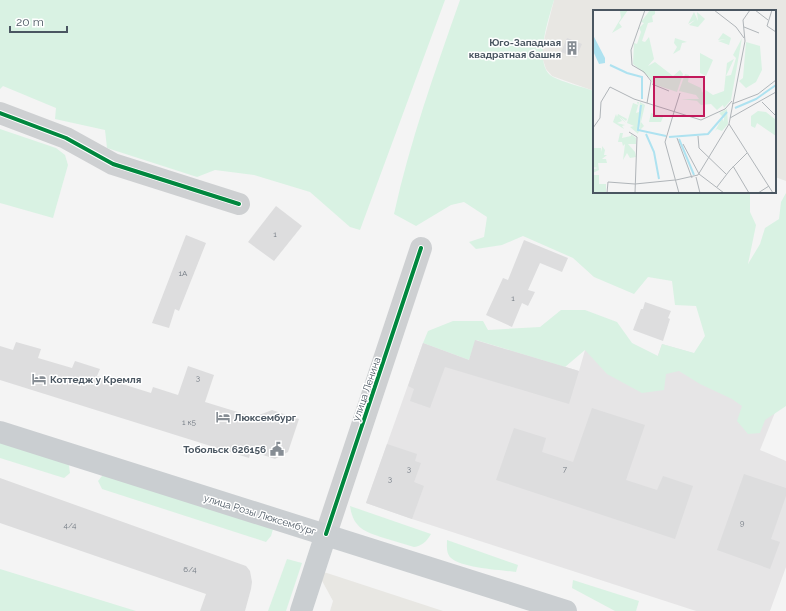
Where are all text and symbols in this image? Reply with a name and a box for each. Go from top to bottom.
scale bar [10,8,67,34]
inset map [593,10,776,193]
text: 20 m [16,15,44,29]
place label: Юго-Западная квадратная башня [469,37,561,60]
building icon: Юго-Западная квадратная башня [564,40,580,56]
house number: 1 [273,229,277,239]
house number: 1А [179,268,188,278]
house number: 1 [511,293,515,303]
street label: улица Ленина [350,356,383,423]
hotel icon: Коттедж у Кремля [31,371,47,387]
house number: 3 [196,373,200,383]
place label: Коттедж у Кремля [50,374,141,385]
hotel icon: Люксембург [215,409,231,425]
place label: Люксембург [234,412,297,423]
house number: 1 к5 [182,417,197,427]
public building icon: Тобольск 626156 [269,441,285,457]
place label: Тобольск 626156 [183,444,266,455]
house number: 3 [407,464,411,474]
house number: 7 [563,464,568,474]
house number: 3 [388,474,392,484]
street label: улица Розы Люксембург [202,492,317,537]
house number: 9 [740,518,745,528]
house number: 4/4 [64,520,77,530]
house number: 6/4 [183,564,197,574]

